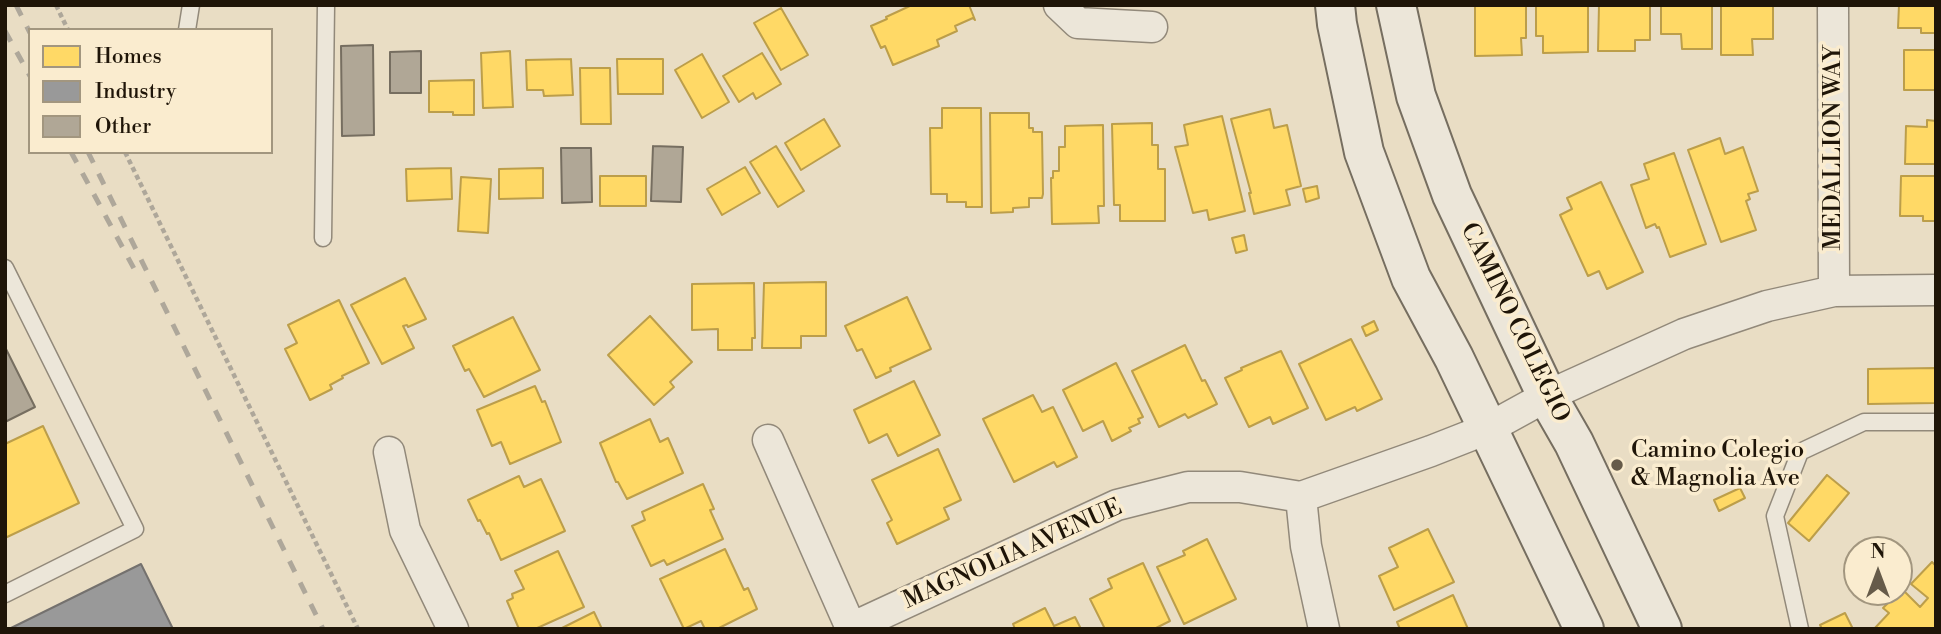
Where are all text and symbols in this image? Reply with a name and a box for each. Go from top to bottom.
legend [28,28,273,154]
text: Homes [95,44,162,70]
street label: MEDALLION WAY [1820,46,1848,250]
text: Industry [95,79,176,105]
text: Other [95,114,151,140]
street label: CAMINO COLEGIO [1453,219,1575,427]
place label: Camino Colegio & Magnolia Ave [1631,437,1804,493]
marker: Camino Colegio & Magnolia Ave [1609,457,1625,473]
street label: MAGNOLIA AVENUE [899,494,1127,616]
north arrow [1843,536,1913,606]
text: N [1870,540,1886,564]

